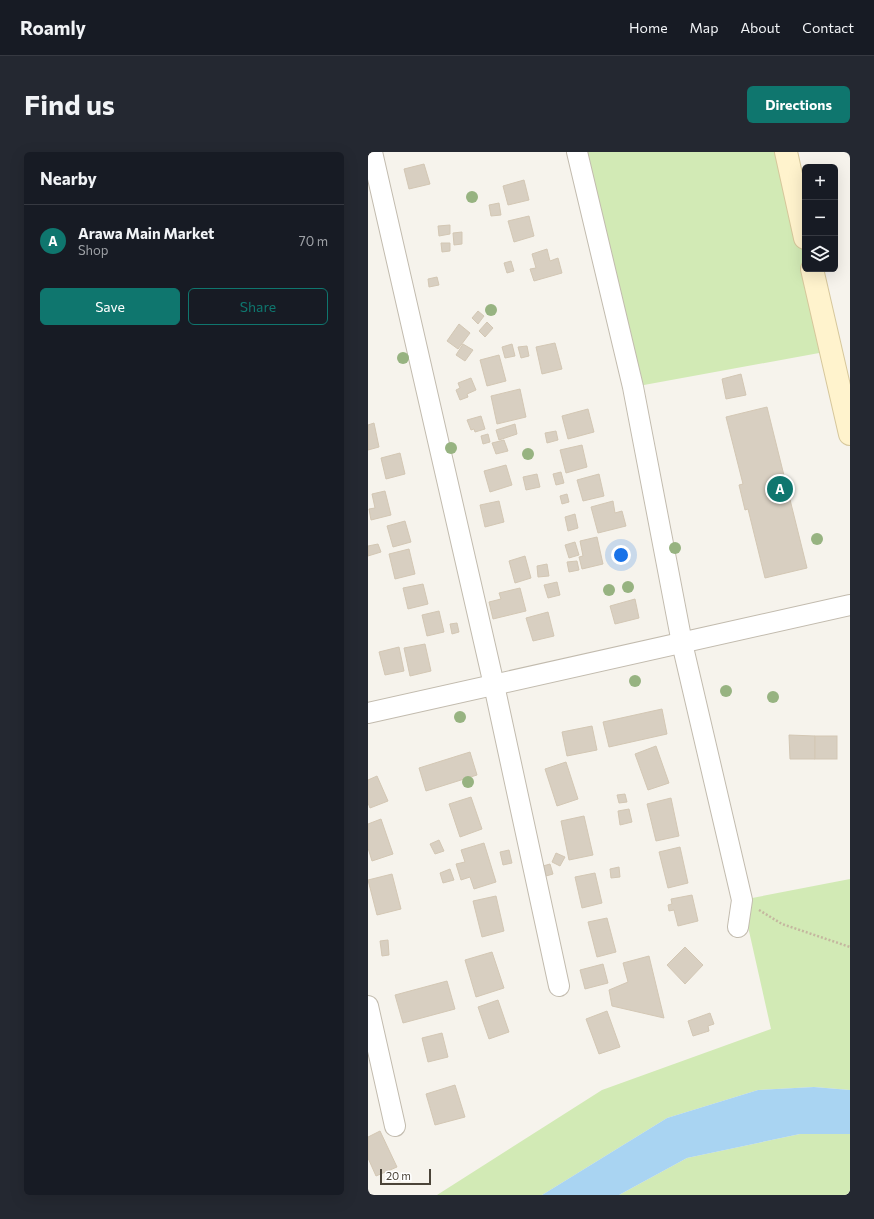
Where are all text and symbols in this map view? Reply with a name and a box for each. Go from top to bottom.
text: Roamly [20,16,86,39]
text: Home [629,19,668,36]
text: Map [690,19,718,36]
text: About [740,19,780,36]
text: Contact [802,19,854,36]
button: Directions [747,86,850,123]
text: Find us [24,87,115,121]
map controls [802,164,838,272]
button: + [802,164,838,200]
text: Nearby [40,168,97,189]
button: − [802,200,838,236]
text: Arawa Main Market [78,224,214,242]
text: A [48,233,58,249]
text: 70 m [299,233,328,249]
button: layers [802,236,838,272]
text: Shop [78,242,109,258]
button: Save [40,288,180,325]
button: Share [188,288,328,325]
pin: A [767,474,793,504]
your location [611,545,631,565]
scale bar [380,1167,431,1186]
text: 20 m [386,1169,411,1182]

